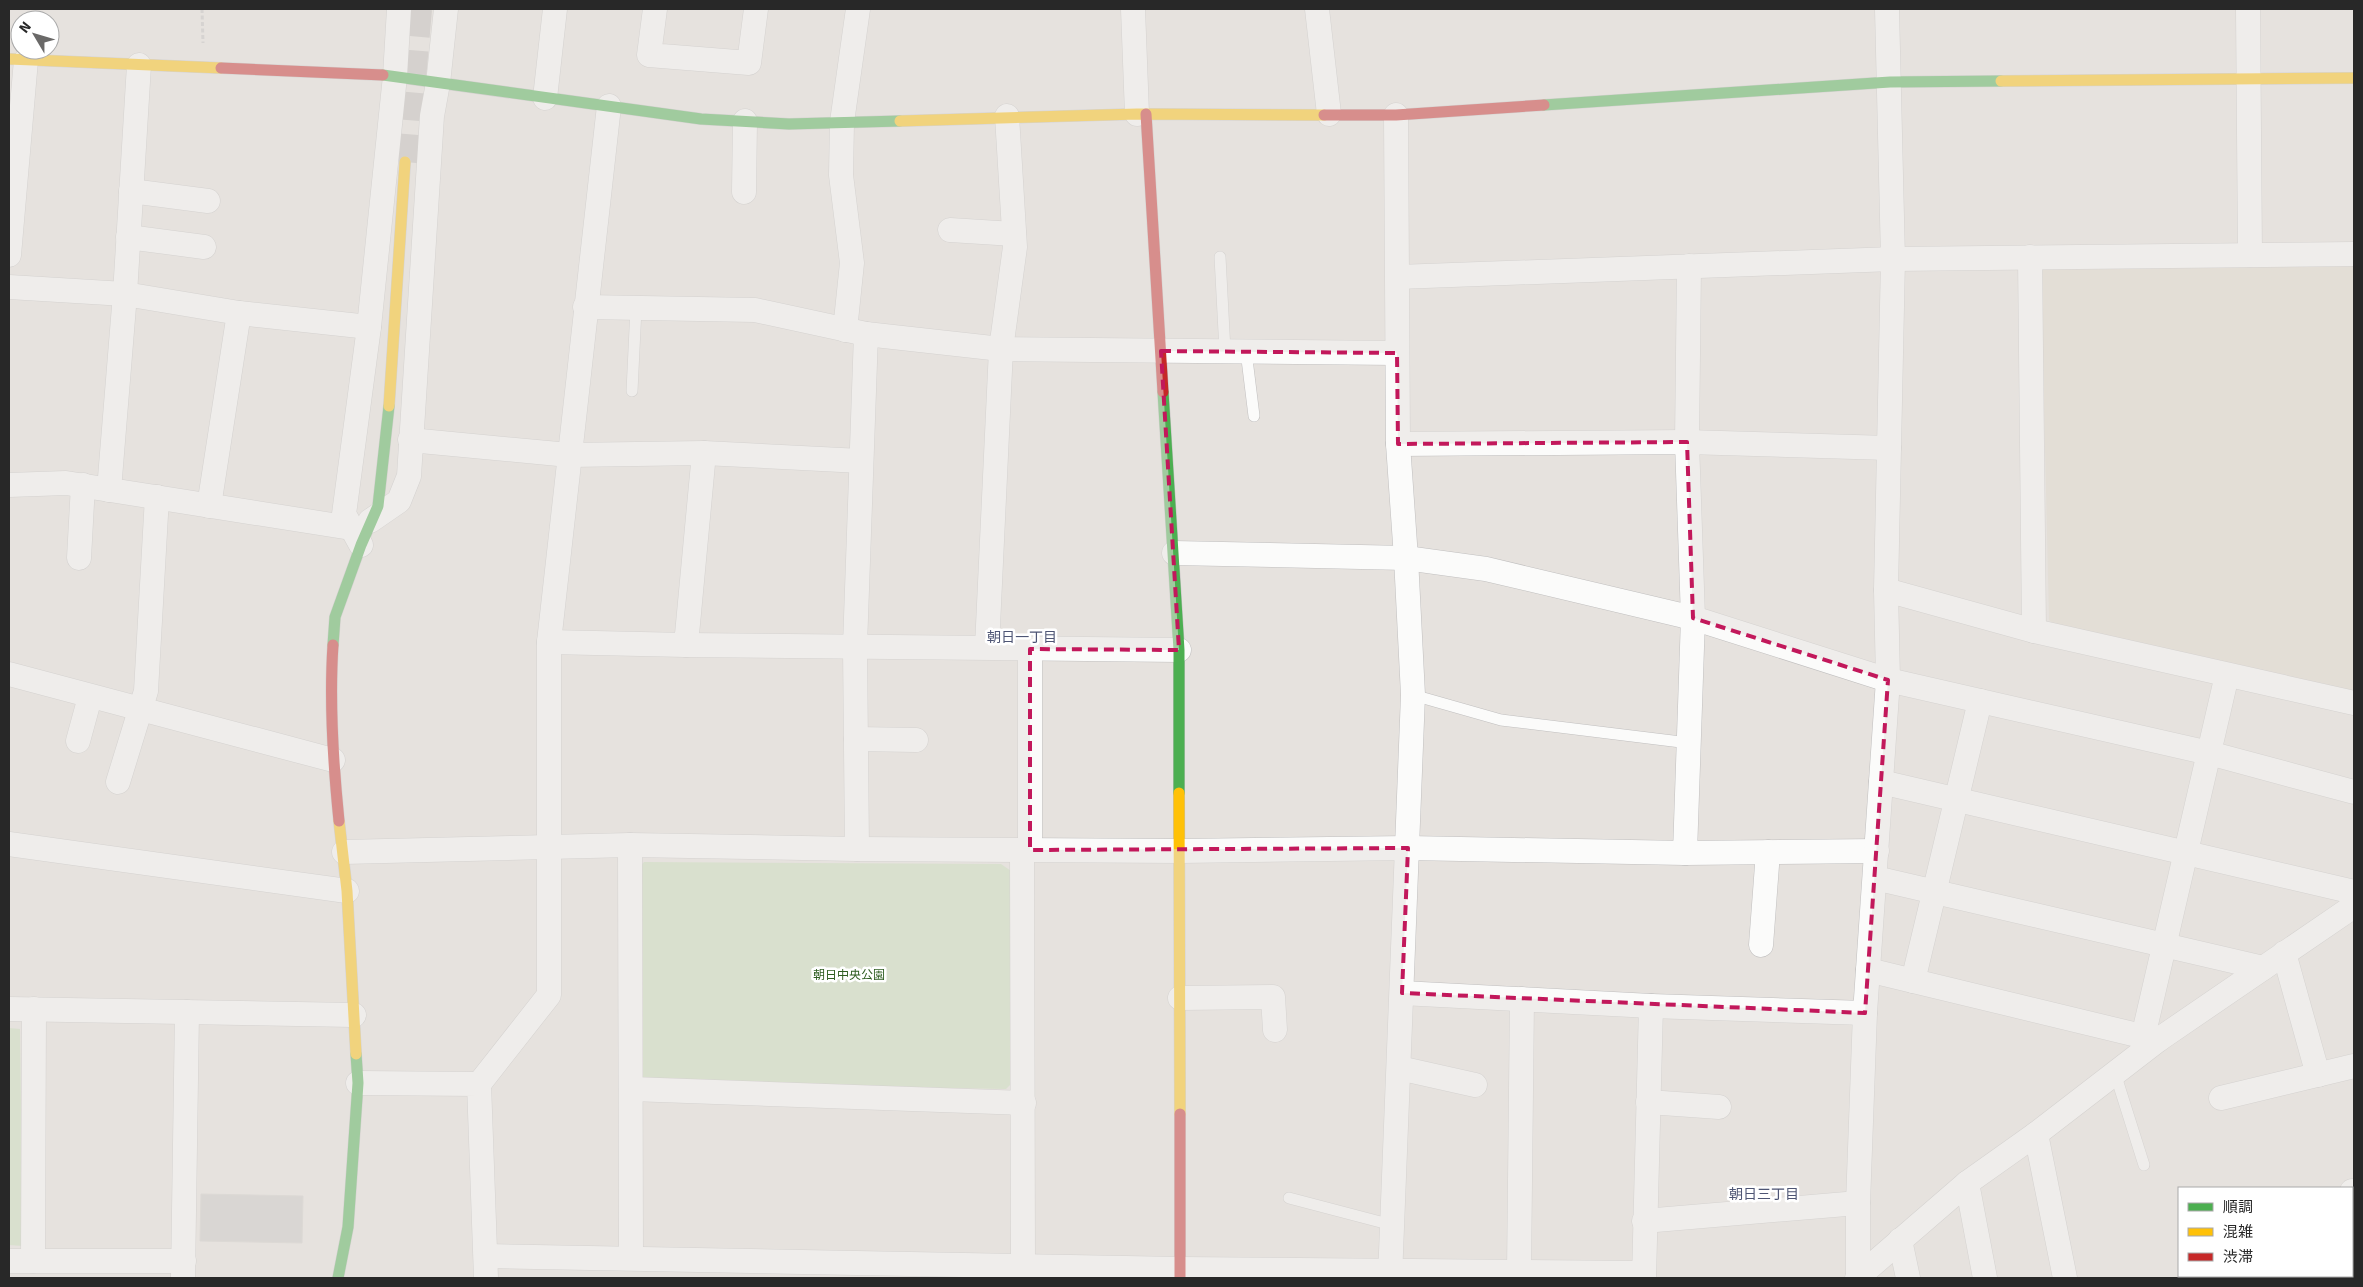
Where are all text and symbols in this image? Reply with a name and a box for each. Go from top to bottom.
north arrow [10,10,60,60]
text: N [15,18,35,36]
district label: 朝日一丁目 [987,629,1057,646]
park label: 朝日中央公園 [813,968,885,983]
district label: 朝日三丁目 [1729,1186,1799,1203]
legend [2178,1187,2353,1277]
text: 順調 [2223,1198,2253,1216]
text: 混雑 [2223,1223,2253,1241]
text: 渋滞 [2223,1248,2253,1266]

